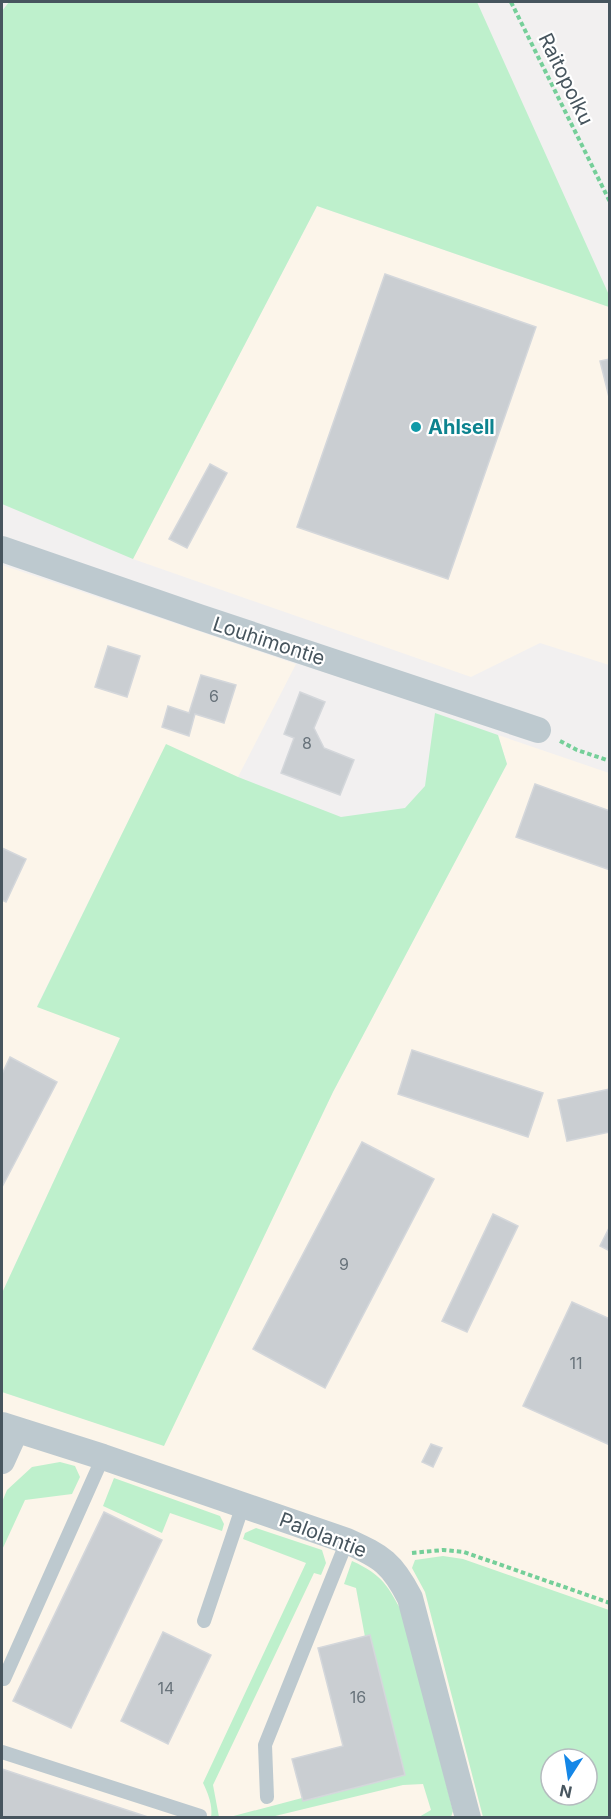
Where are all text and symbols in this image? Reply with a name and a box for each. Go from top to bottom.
street label: Raitopolku [533,29,599,129]
place label: Ahlsell [428,415,495,439]
marker: Ahlsell [409,420,423,434]
street label: Louhimontie [210,612,328,670]
house number: 6 [209,686,219,706]
house number: 8 [302,733,312,753]
house number: 9 [339,1254,349,1274]
house number: 11 [569,1353,583,1373]
street label: Palolantie [276,1507,370,1563]
house number: 14 [158,1678,174,1698]
house number: 16 [350,1687,366,1707]
north arrow [539,1747,599,1807]
text: N [558,1781,574,1803]

